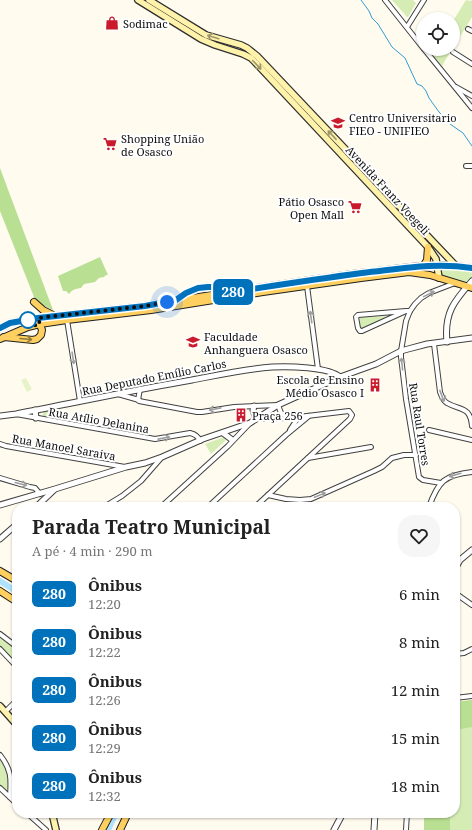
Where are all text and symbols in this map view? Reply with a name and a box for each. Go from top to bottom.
map controls [416,12,460,56]
button: locate [416,12,460,56]
shop icon: Sodimac [104,15,120,31]
place label: Sodimac [123,16,168,31]
one-way arrow [207,33,220,40]
one-way arrow [252,60,262,70]
place label: Centro Universitario FIEO - UNIFIEO [349,110,457,138]
school or university icon: Centro Universitario FIEO - UNIFIEO [330,115,346,131]
one-way arrow [327,130,337,140]
place label: Shopping União de Osasco [121,131,204,159]
supermarket icon: Shopping União de Osasco [102,136,118,152]
street label: Avenida Franz Voegeli [343,142,434,238]
place label: Pátio Osasco Open Mall [279,194,345,222]
supermarket icon: Pátio Osasco Open Mall [347,199,363,215]
line badge: 280 [210,279,256,305]
text: 280 [221,282,245,301]
one-way arrow [422,290,434,297]
your location [157,292,177,312]
unlabelled marker [19,311,37,329]
one-way arrow [307,311,315,324]
place label: Faculdade Anhanguera Osasco [204,329,308,357]
school or university icon: Faculdade Anhanguera Osasco [185,334,201,350]
one-way arrow [19,336,32,343]
one-way arrow [69,351,77,364]
street label: Rua Deputado Emílio Carlos [81,356,227,398]
one-way arrow [398,358,405,371]
place label: Escola de Ensino Médio Osasco I [277,372,364,400]
building icon: Escola de Ensino Médio Osasco I [367,377,383,393]
street label: Rua Raul Torres [406,382,434,467]
one-way arrow [439,389,447,401]
street label: Rua Atílio Delanina [48,404,150,436]
one-way arrow [209,406,222,414]
building icon: Praça 256 [233,407,249,423]
place label: Praça 256 [252,408,303,423]
street label: Rua Manoel Saraiva [11,431,117,463]
one-way arrow [157,433,170,441]
one-way arrow [449,472,462,479]
one-way arrow [14,481,27,489]
one-way arrow [313,491,325,499]
text: Parada Teatro Municipal [32,514,271,540]
button: heart [398,515,440,557]
text: A pé · 4 min · 290 m [32,542,152,560]
text: Ônibus [88,575,142,595]
text: 280 [42,584,66,603]
text: 6 min [399,584,440,604]
text: 12:20 [88,595,121,613]
text: Ônibus [88,623,142,643]
text: 280 [42,632,66,651]
text: 8 min [399,632,440,652]
text: 12:22 [88,643,121,661]
text: Ônibus [88,671,142,691]
text: 280 [42,680,66,699]
text: 12 min [391,680,440,700]
text: 12:26 [88,691,121,709]
text: Ônibus [88,719,142,739]
text: 280 [42,728,66,747]
text: 15 min [391,728,440,748]
text: 12:29 [88,739,121,757]
text: Ônibus [88,767,142,787]
text: 280 [42,776,66,795]
text: 18 min [391,776,440,796]
text: 12:32 [88,787,121,805]

